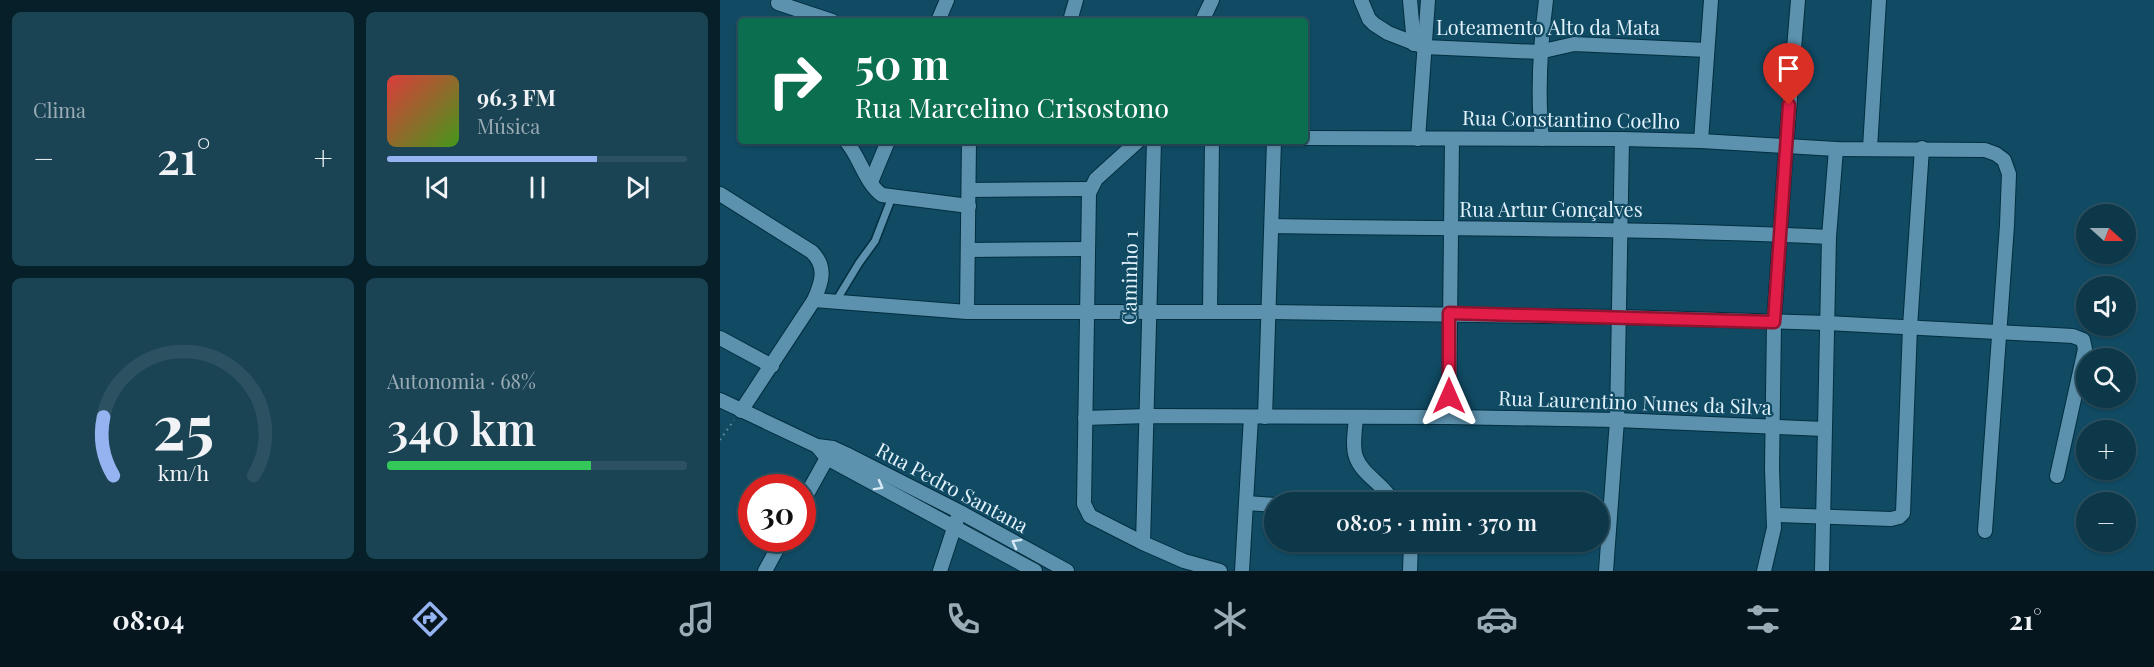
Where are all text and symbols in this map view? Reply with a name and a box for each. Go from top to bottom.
street label: Loteamento Alto da Mata [1436,13,1660,40]
text: 50 m [855,35,949,91]
icon: right [756,42,834,120]
pin [1763,43,1814,105]
icon: arrive [1772,52,1805,85]
text: 96.3 FM [477,82,556,112]
text: Rua Marcelino Crisostono [855,89,1169,125]
text: Clima [33,96,86,123]
street label: Rua Constantino Coelho [1462,103,1680,134]
text: Música [477,112,540,139]
text: 21° [157,126,211,186]
text: − [33,135,54,179]
text: + [314,135,333,179]
icon: previous [421,171,454,204]
icon: pause [521,171,554,204]
icon: next [621,171,654,204]
street label: Rua Artur Gonçalves [1459,195,1643,222]
north arrow [2076,204,2136,264]
map controls [2076,204,2136,552]
street label: Caminho 1 [1114,231,1143,325]
button: sound [2076,276,2136,336]
button: search [2076,348,2136,408]
position arrow [1417,364,1481,428]
text: Autonomia · 68% [387,367,536,394]
text: 25 [152,382,214,466]
street label: Rua Laurentino Nunes da Silva [1498,383,1772,420]
text: 340 km [387,397,536,457]
button: + [2076,420,2136,480]
street label: Rua Pedro Santana [872,435,1033,538]
text: km/h [157,458,209,486]
speed limit sign: 30 [738,474,816,552]
one-way arrow [873,479,883,490]
button: − [2076,492,2136,552]
text: 08:05 · 1 min · 370 m [1336,507,1537,537]
one-way arrow [1012,539,1022,550]
icon: directions [409,598,451,640]
icon: music [676,598,718,640]
icon: phone [942,598,984,640]
icon: climate [1209,598,1251,640]
icon: car [1476,598,1518,640]
icon: filters [1742,598,1784,640]
text: 08:04 [112,601,184,637]
text: 21° [2009,601,2042,637]

